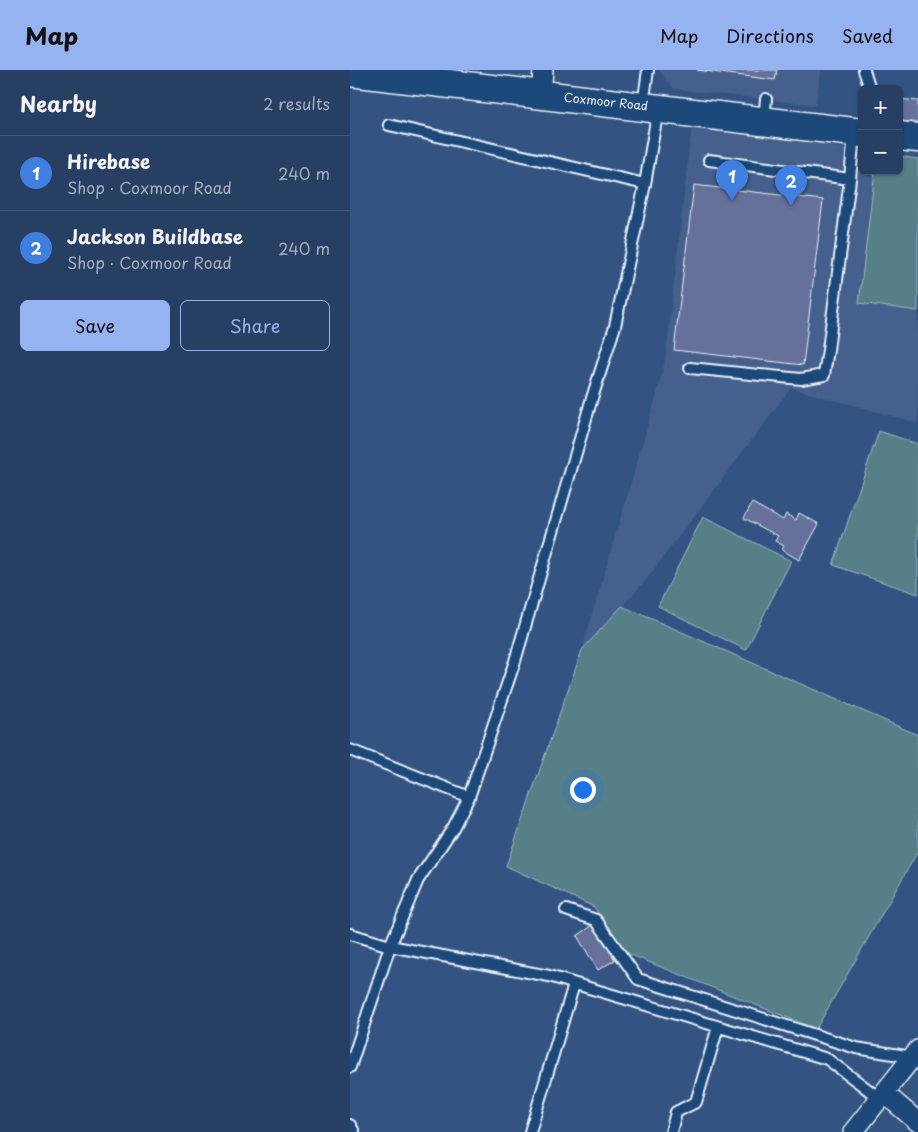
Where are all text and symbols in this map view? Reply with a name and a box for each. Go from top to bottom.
text: Map [25,17,78,53]
text: Map [660,22,698,49]
text: Directions [726,22,814,49]
text: Saved [842,22,893,49]
map controls [858,85,903,175]
button: + [858,85,903,130]
text: Nearby [20,87,97,119]
street label: Coxmoor Road [563,88,649,114]
text: 2 results [263,91,330,115]
button: − [858,130,903,175]
text: Hirebase [67,147,150,175]
pin: 1 [716,160,748,201]
text: 1 [32,161,40,185]
text: 240 m [278,161,330,185]
pin: 2 [775,165,807,206]
text: Shop · Coxmoor Road [67,175,232,199]
text: Jackson Buildbase [67,222,243,250]
text: 2 [30,236,42,260]
text: 240 m [278,236,330,260]
text: Shop · Coxmoor Road [67,250,232,274]
button: Save [20,300,170,351]
button: Share [180,300,330,351]
your location [570,777,596,803]

